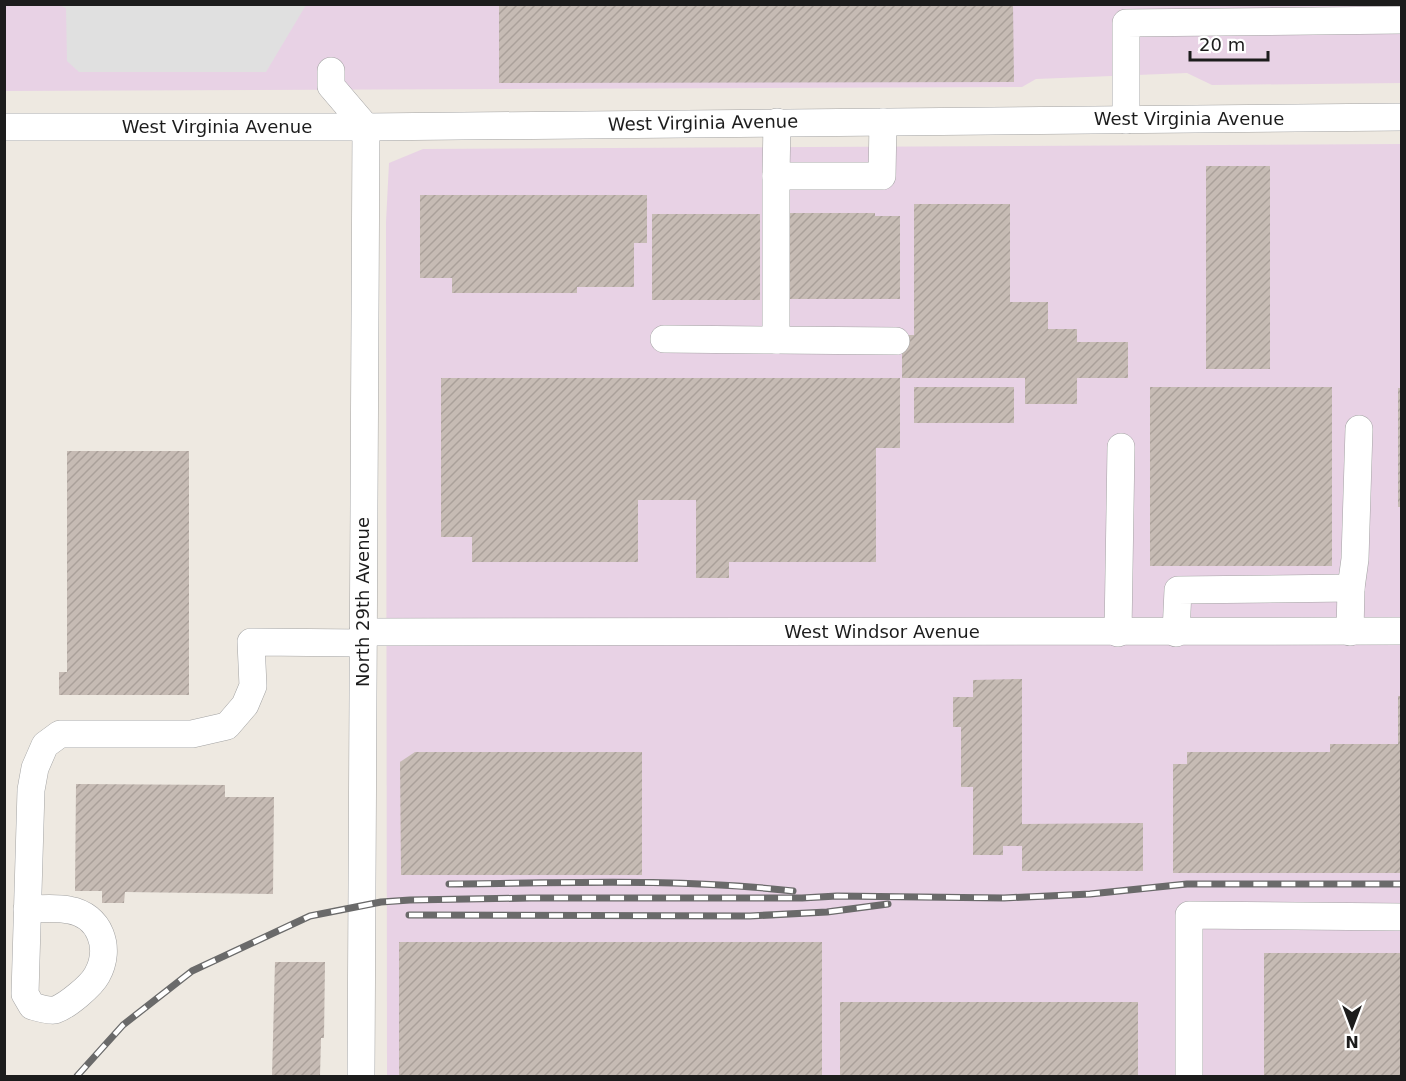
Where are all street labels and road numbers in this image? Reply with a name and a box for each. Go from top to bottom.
street label: West Virginia Avenue [1094,108,1284,129]
street label: West Virginia Avenue [608,110,798,135]
street label: West Virginia Avenue [122,116,312,137]
street label: North 29th Avenue [352,517,373,687]
street label: West Windsor Avenue [784,621,980,642]

